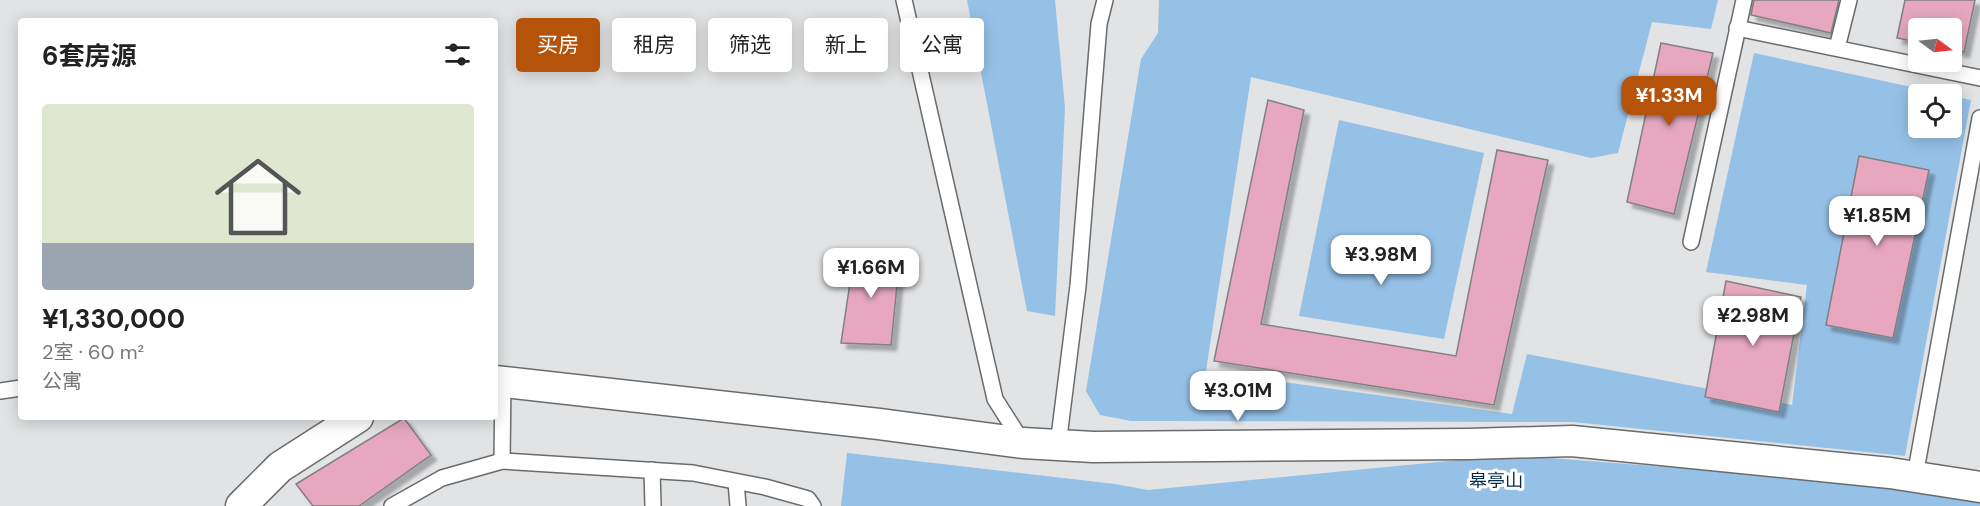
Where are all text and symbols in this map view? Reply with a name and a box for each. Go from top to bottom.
chip: 买房 [516,18,600,72]
chip: 租房 [612,18,696,72]
chip: 筛选 [708,18,792,72]
chip: 新上 [804,18,888,72]
chip: 公寓 [900,18,984,72]
north arrow [1908,18,1962,72]
map controls [1908,18,1962,138]
icon: filters [441,38,474,71]
text: 6套房源 [42,39,136,73]
pin: ¥1.33M [1620,76,1718,127]
text: ¥1.33M [1635,82,1703,108]
button: locate [1908,84,1962,138]
icon: home [204,143,312,251]
pin: ¥1.85M [1828,196,1926,247]
text: ¥1.85M [1843,202,1911,228]
pin: ¥3.98M [1332,235,1430,286]
text: ¥3.98M [1345,241,1417,267]
pin: ¥1.66M [822,248,920,299]
text: ¥1.66M [837,254,905,280]
pin: ¥2.98M [1704,296,1802,347]
text: ¥1,330,000 [42,302,185,336]
text: ¥2.98M [1717,302,1789,328]
text: 2室 · 60 m² [42,339,144,365]
text: 公寓 [42,368,82,394]
pin: ¥3.01M [1189,371,1287,422]
text: ¥3.01M [1204,377,1272,403]
park label: 皋亭山 [1469,469,1523,493]

